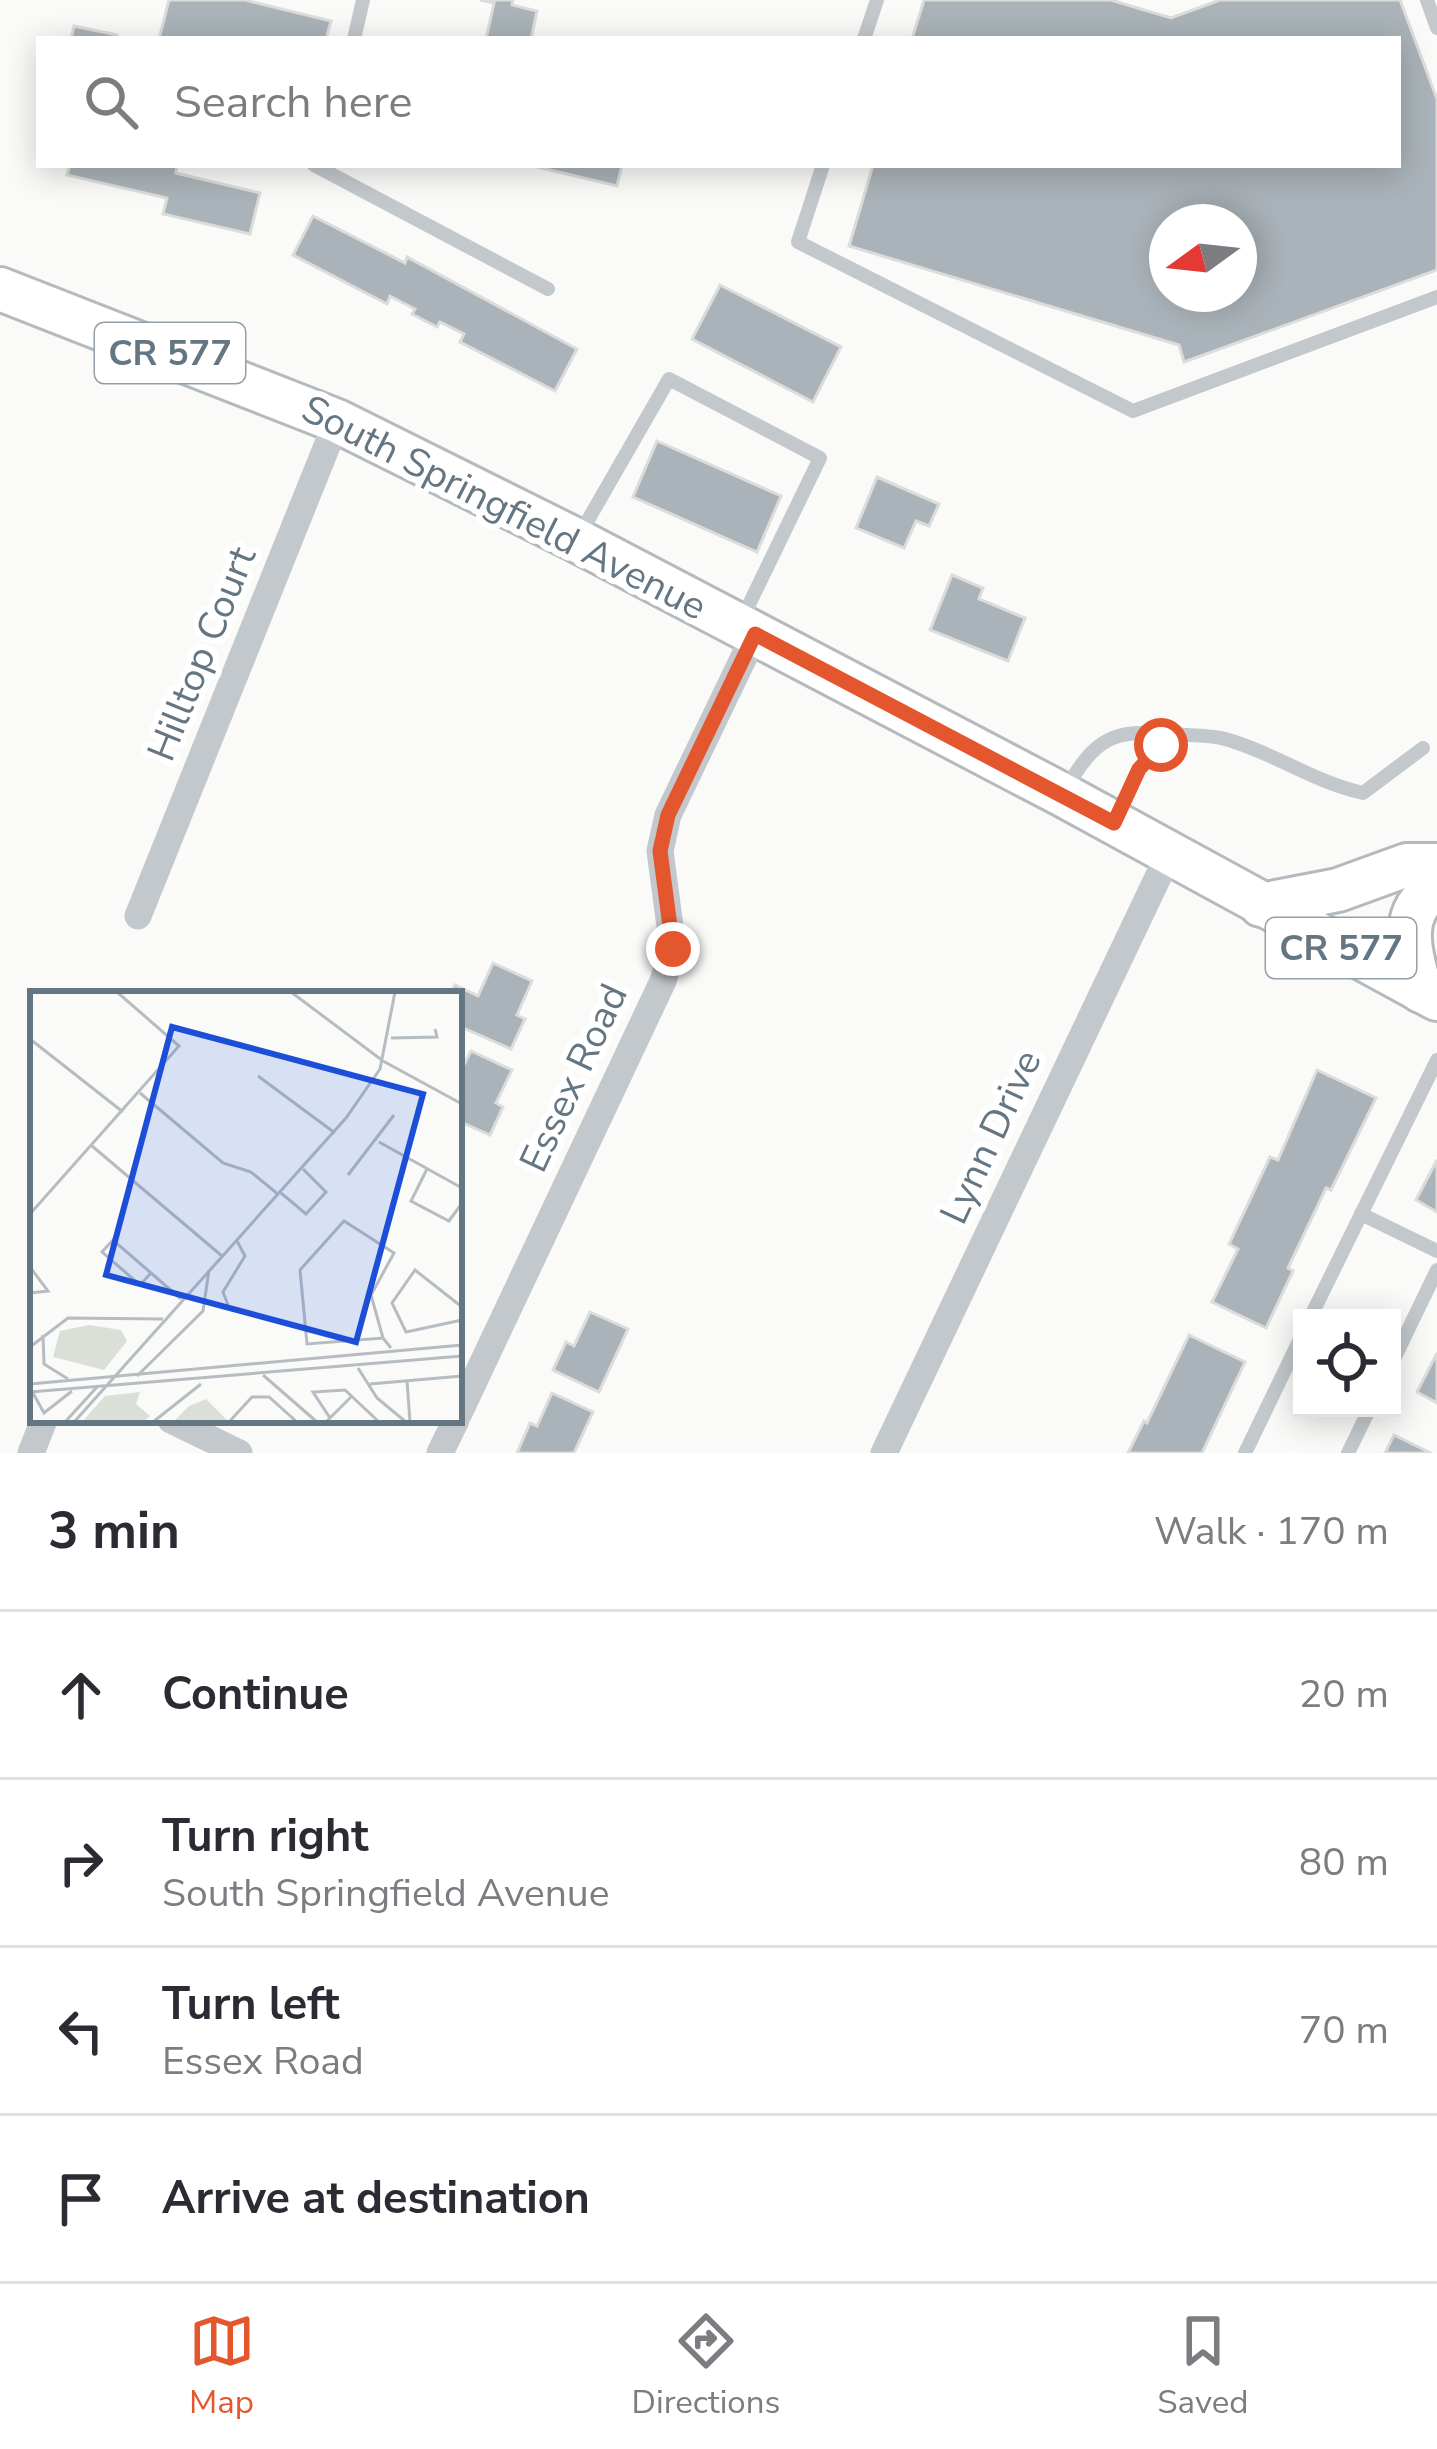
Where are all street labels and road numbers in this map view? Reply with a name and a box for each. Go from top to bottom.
road number: CR 577 [95,323,245,383]
street label: South Springfield Avenue [293,383,715,633]
street label: Hilltop Court [135,539,269,769]
road number: CR 577 [1266,918,1416,978]
street label: Essex Road [507,975,641,1181]
street label: Lynn Drive [928,1041,1054,1233]

